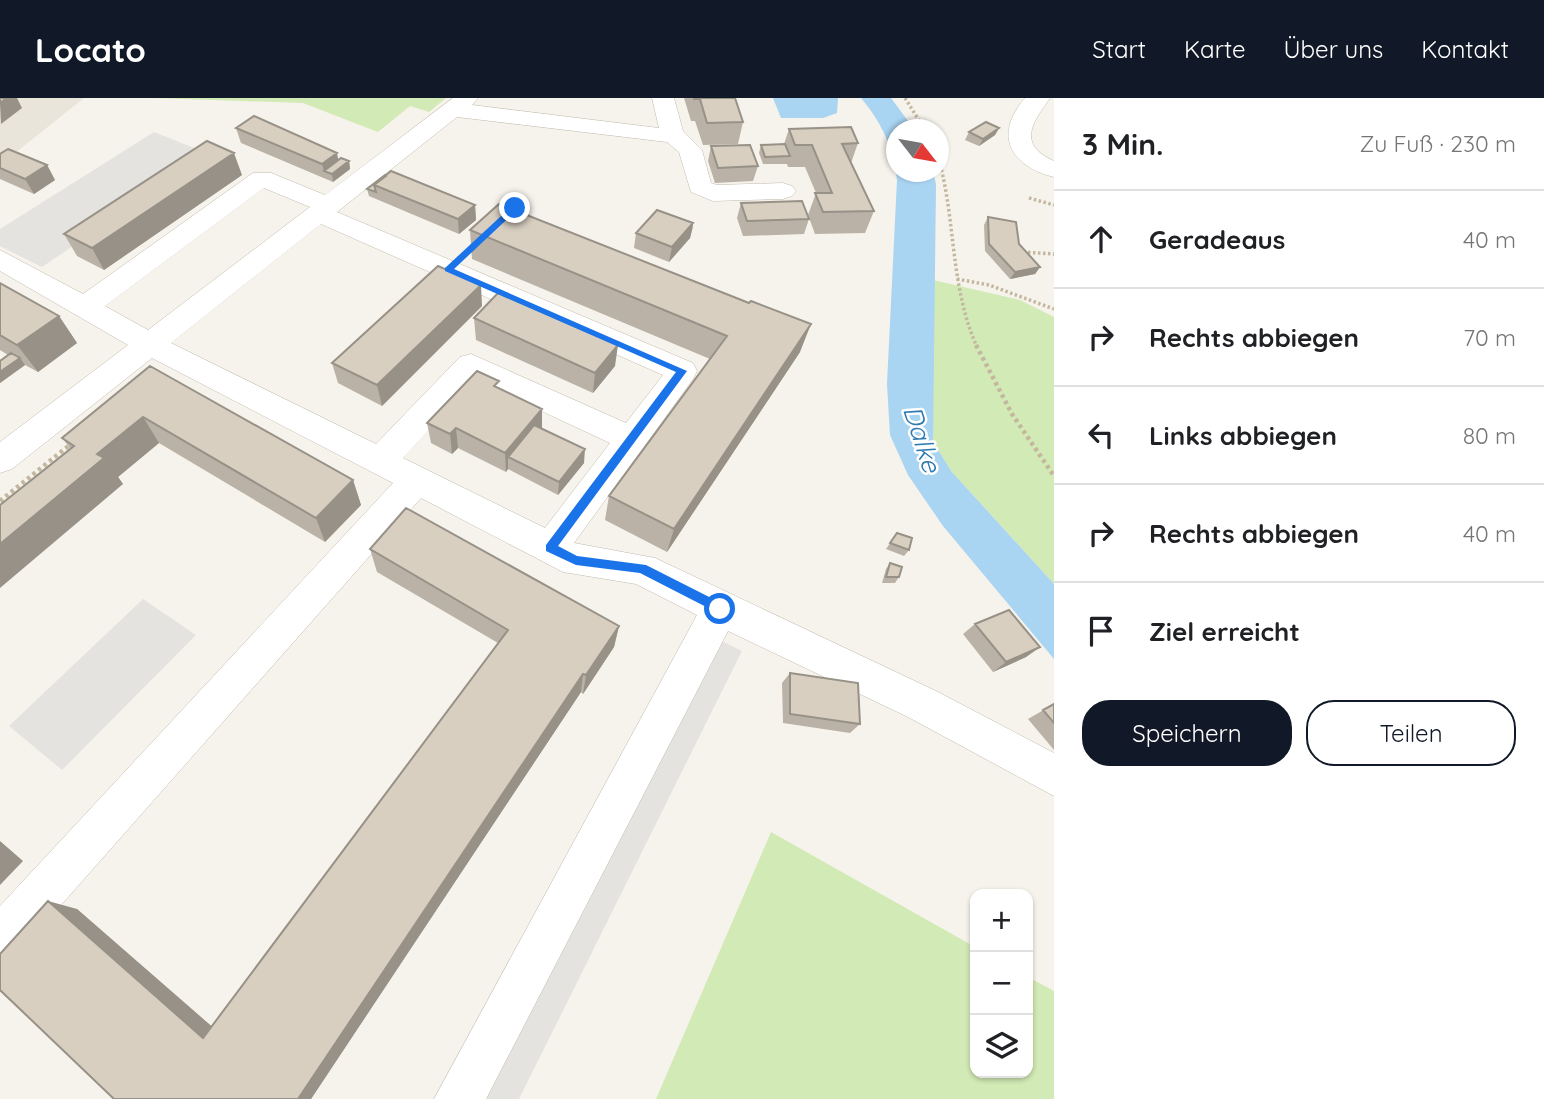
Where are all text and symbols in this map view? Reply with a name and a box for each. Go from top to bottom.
text: Locato [35,29,146,70]
text: Start [1092,34,1146,64]
text: Karte [1184,34,1245,64]
text: Über uns [1283,34,1383,64]
text: Kontakt [1421,34,1509,64]
north arrow [886,119,949,182]
text: 3 Min. [1082,125,1164,163]
text: Zu Fuß · 230 m [1359,129,1516,158]
route end [499,192,530,223]
icon: ahead [1082,220,1120,258]
text: Geradeaus [1149,223,1285,256]
text: 40 m [1463,225,1516,254]
icon: right [1082,318,1120,356]
text: Rechts abbiegen [1149,321,1359,354]
text: 70 m [1463,323,1516,352]
water label: Dalke [896,401,949,478]
icon: left [1082,416,1120,454]
text: Links abbiegen [1149,419,1337,452]
text: 80 m [1463,421,1516,450]
icon: right [1082,514,1120,552]
text: Rechts abbiegen [1149,517,1359,550]
text: 40 m [1463,519,1516,548]
route start [704,593,735,624]
icon: arrive [1082,612,1120,650]
text: Ziel erreicht [1149,615,1300,648]
button: Speichern [1082,700,1292,766]
button: Teilen [1306,700,1516,766]
map controls [970,889,1033,1078]
button: + [970,889,1033,952]
button: − [970,952,1033,1015]
button: layers [970,1015,1033,1078]

